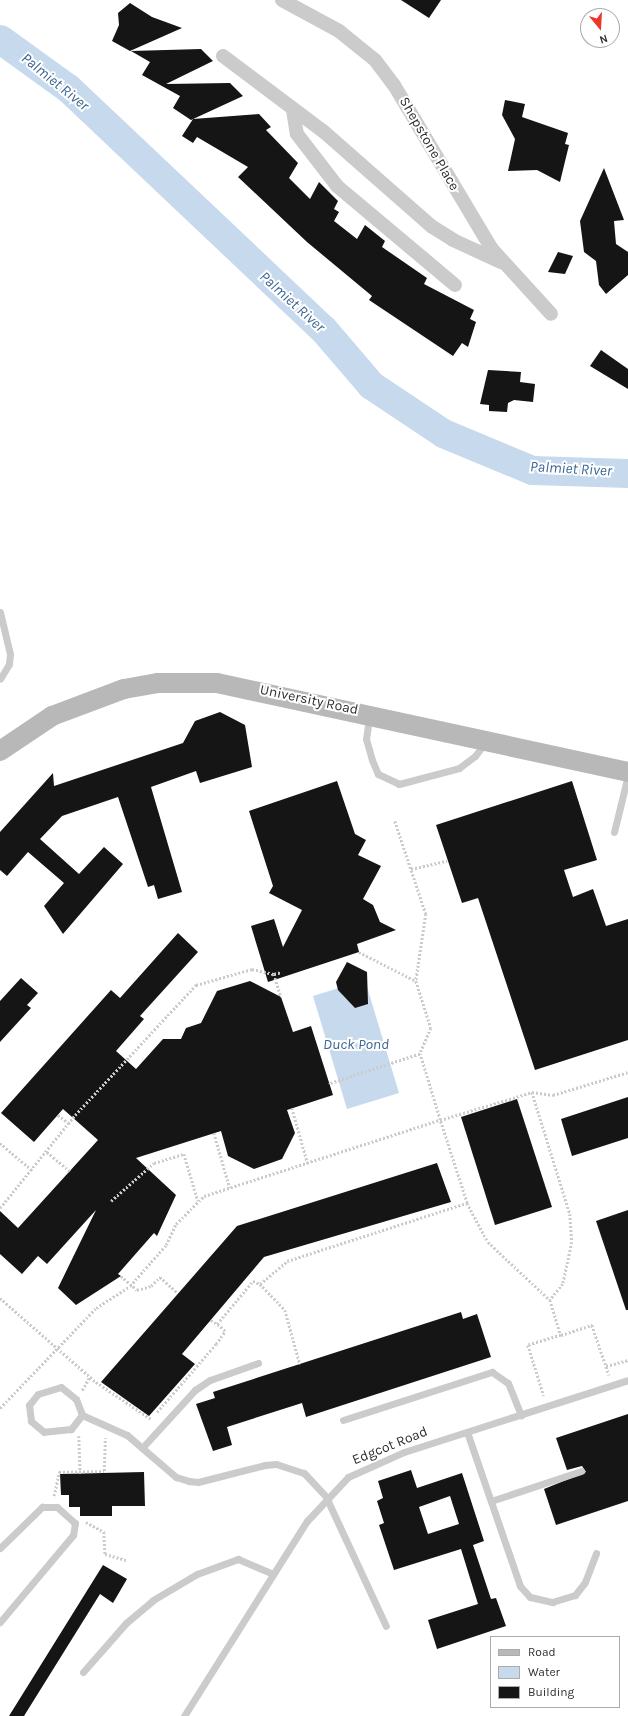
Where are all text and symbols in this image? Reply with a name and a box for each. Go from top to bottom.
north arrow [580,8,620,48]
text: N [598,32,609,46]
water label: Palmiet River [18,49,92,115]
street label: Shepstone Place [395,94,463,194]
water label: Palmiet River [256,268,328,336]
water label: Palmiet River [530,458,612,480]
street label: University Road [258,681,360,719]
water label: Duck Pond [323,1036,389,1054]
street label: Edgcot Road [350,1423,430,1469]
legend [490,1636,620,1708]
text: Road [528,1645,556,1659]
text: Water [528,1665,560,1679]
text: Building [528,1685,574,1699]

